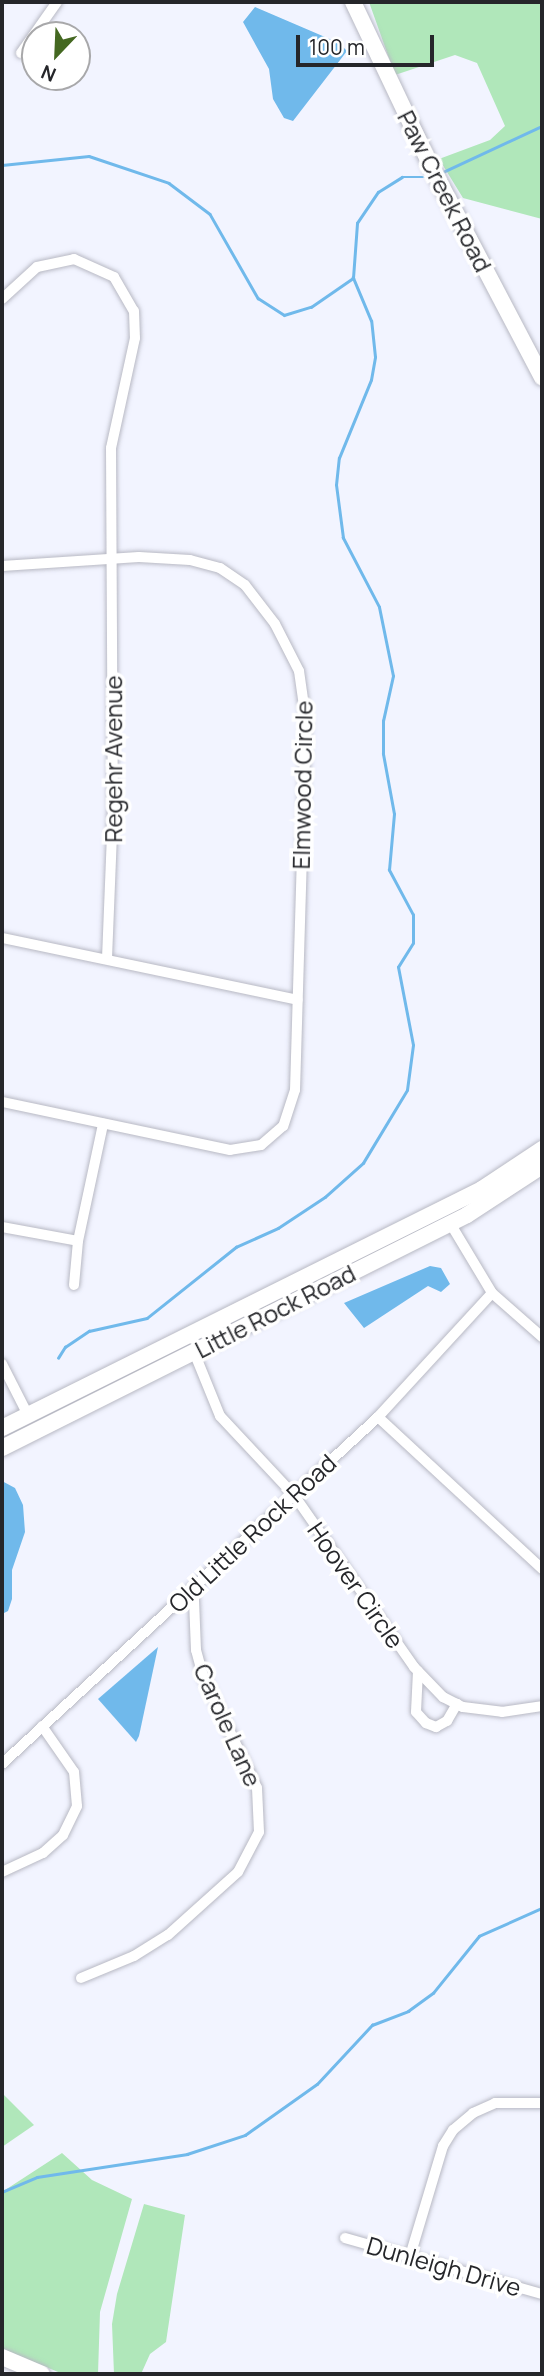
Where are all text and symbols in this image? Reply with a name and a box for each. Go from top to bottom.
north arrow [21,21,91,91]
scale bar [299,21,437,65]
text: 100 m [309,33,365,61]
text: N [37,59,60,88]
street label: Paw Creek Road [392,106,498,276]
street label: Regehr Avenue [99,675,127,843]
street label: Elmwood Circle [286,700,318,870]
street label: Little Rock Road [190,1258,360,1364]
street label: Old Little Rock Road [162,1448,342,1618]
street label: Hoover Circle [302,1516,410,1654]
street label: Carole Lane [188,1659,268,1791]
street label: Dunleigh Drive [363,2230,525,2302]

